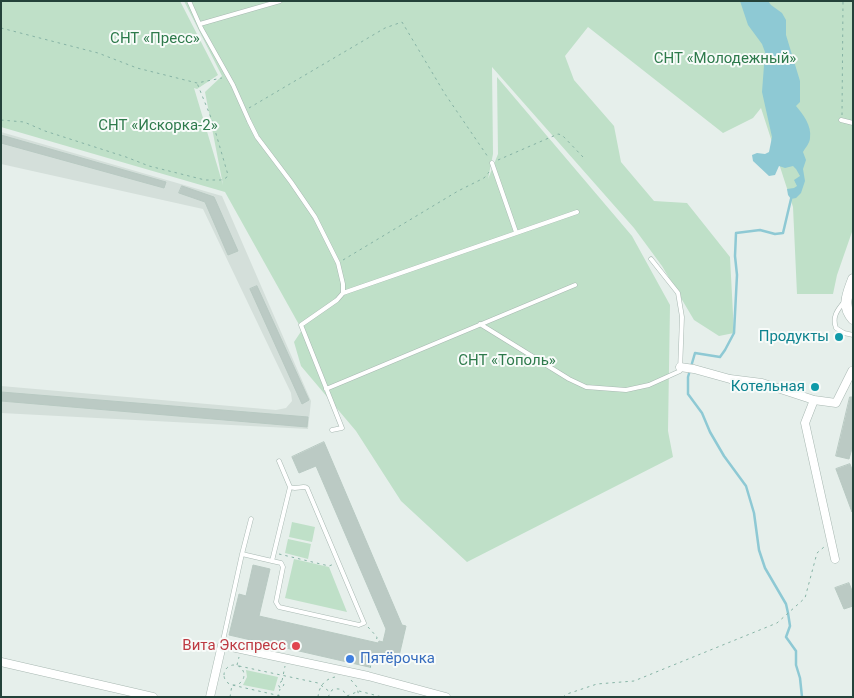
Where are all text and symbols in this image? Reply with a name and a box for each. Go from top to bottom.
park label: СНТ «Пресс» [110,30,200,48]
park label: СНТ «Молодежный» [654,50,796,68]
park label: СНТ «Искорка-2» [98,117,218,135]
place label: Продукты [759,328,829,346]
marker: Продукты [833,331,845,343]
park label: СНТ «Тополь» [458,352,556,370]
place label: Котельная [731,378,805,396]
marker: Котельная [809,381,821,393]
place label: Вита Экспресс [182,637,286,655]
marker: Вита Экспресс [290,640,302,652]
place label: Пятёрочка [360,650,435,668]
marker: Пятёрочка [344,653,356,665]

